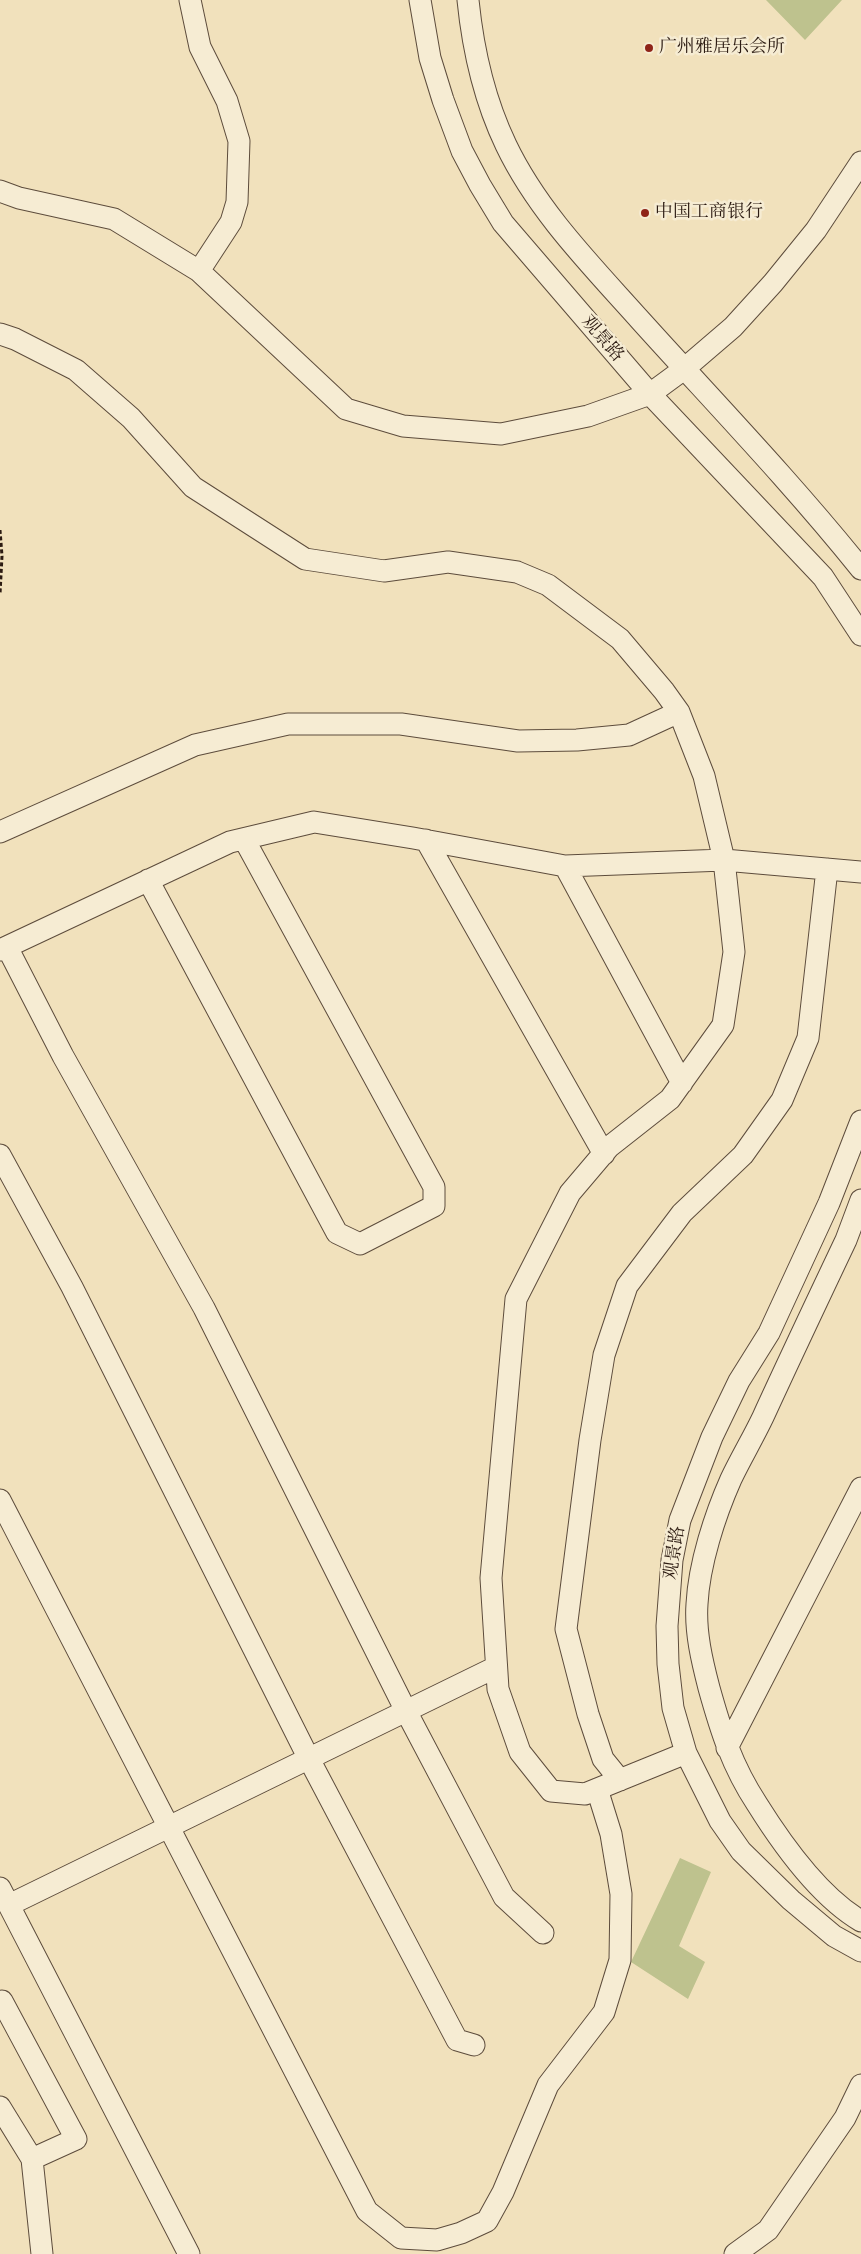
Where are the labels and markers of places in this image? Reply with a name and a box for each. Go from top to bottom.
place label: 广州雅居乐会所 [659,37,785,59]
marker: 广州雅居乐会所 [643,42,655,54]
place label: 中国工商银行 [655,202,763,224]
marker: 中国工商银行 [639,207,651,219]

